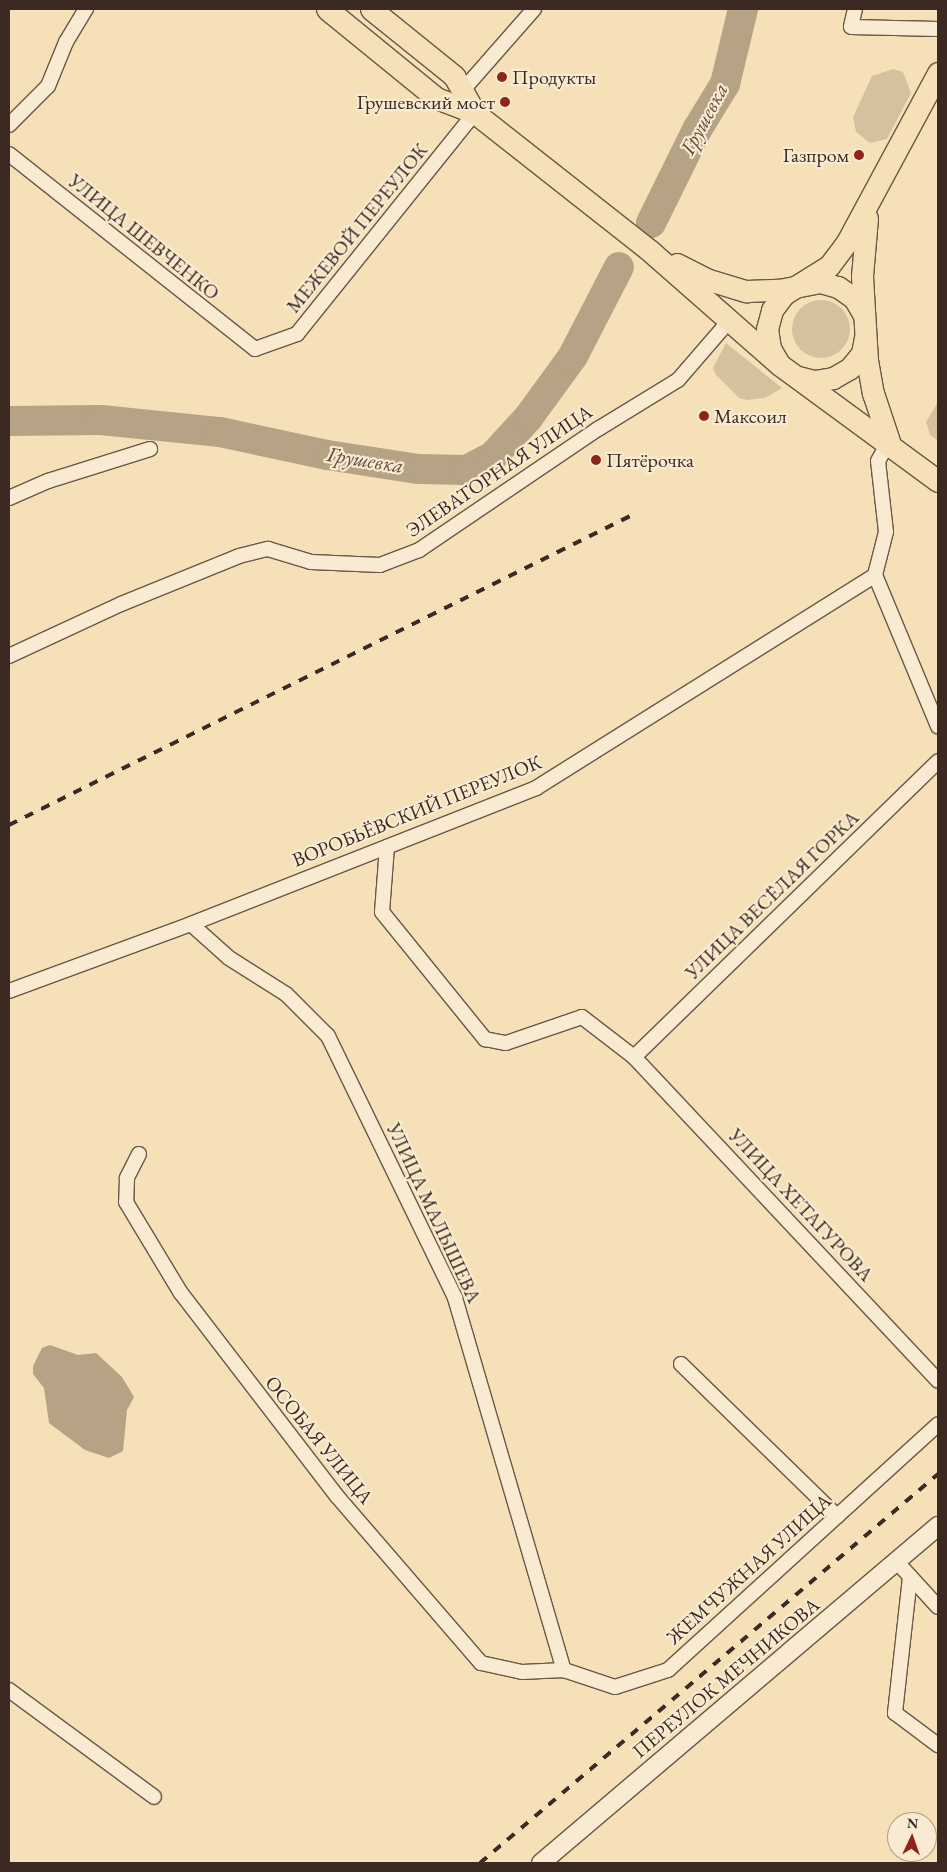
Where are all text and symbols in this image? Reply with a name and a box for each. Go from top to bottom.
place label: Продукты [512,65,596,89]
marker: Продукты [496,71,508,83]
water label: Грушевка [675,79,733,159]
place label: Грушевский мост [357,90,495,114]
marker: Грушевский мост [499,96,511,108]
street label: МЕЖЕВОЙ ПЕРЕУЛОК [281,138,433,318]
place label: Газпром [783,143,849,167]
marker: Газпром [853,149,865,161]
street label: УЛИЦА ШЕВЧЕНКО [64,169,224,305]
street label: ЭЛЕВАТОРНАЯ УЛИЦА [401,400,597,542]
place label: Максоил [714,404,787,428]
marker: Максоил [698,410,710,422]
water label: Грушевка [325,441,405,479]
place label: Пятёрочка [606,448,694,472]
marker: Пятёрочка [590,454,602,466]
street label: ВОРОБЬЁВСКИЙ ПЕРЕУЛОК [289,750,545,872]
street label: УЛИЦА ВЕСЁЛАЯ ГОРКА [680,806,864,984]
street label: УЛИЦА МАЛЫШЕВА [382,1119,486,1307]
street label: УЛИЦА ХЕТАГУРОВА [724,1123,878,1287]
street label: ОСОБАЯ УЛИЦА [260,1371,378,1509]
street label: ЖЕМЧУЖНАЯ УЛИЦА [662,1489,836,1649]
street label: ПЕРЕУЛОК МЕЧНИКОВА [628,1593,824,1763]
north arrow [887,1812,937,1862]
text: N [907,1814,919,1832]

